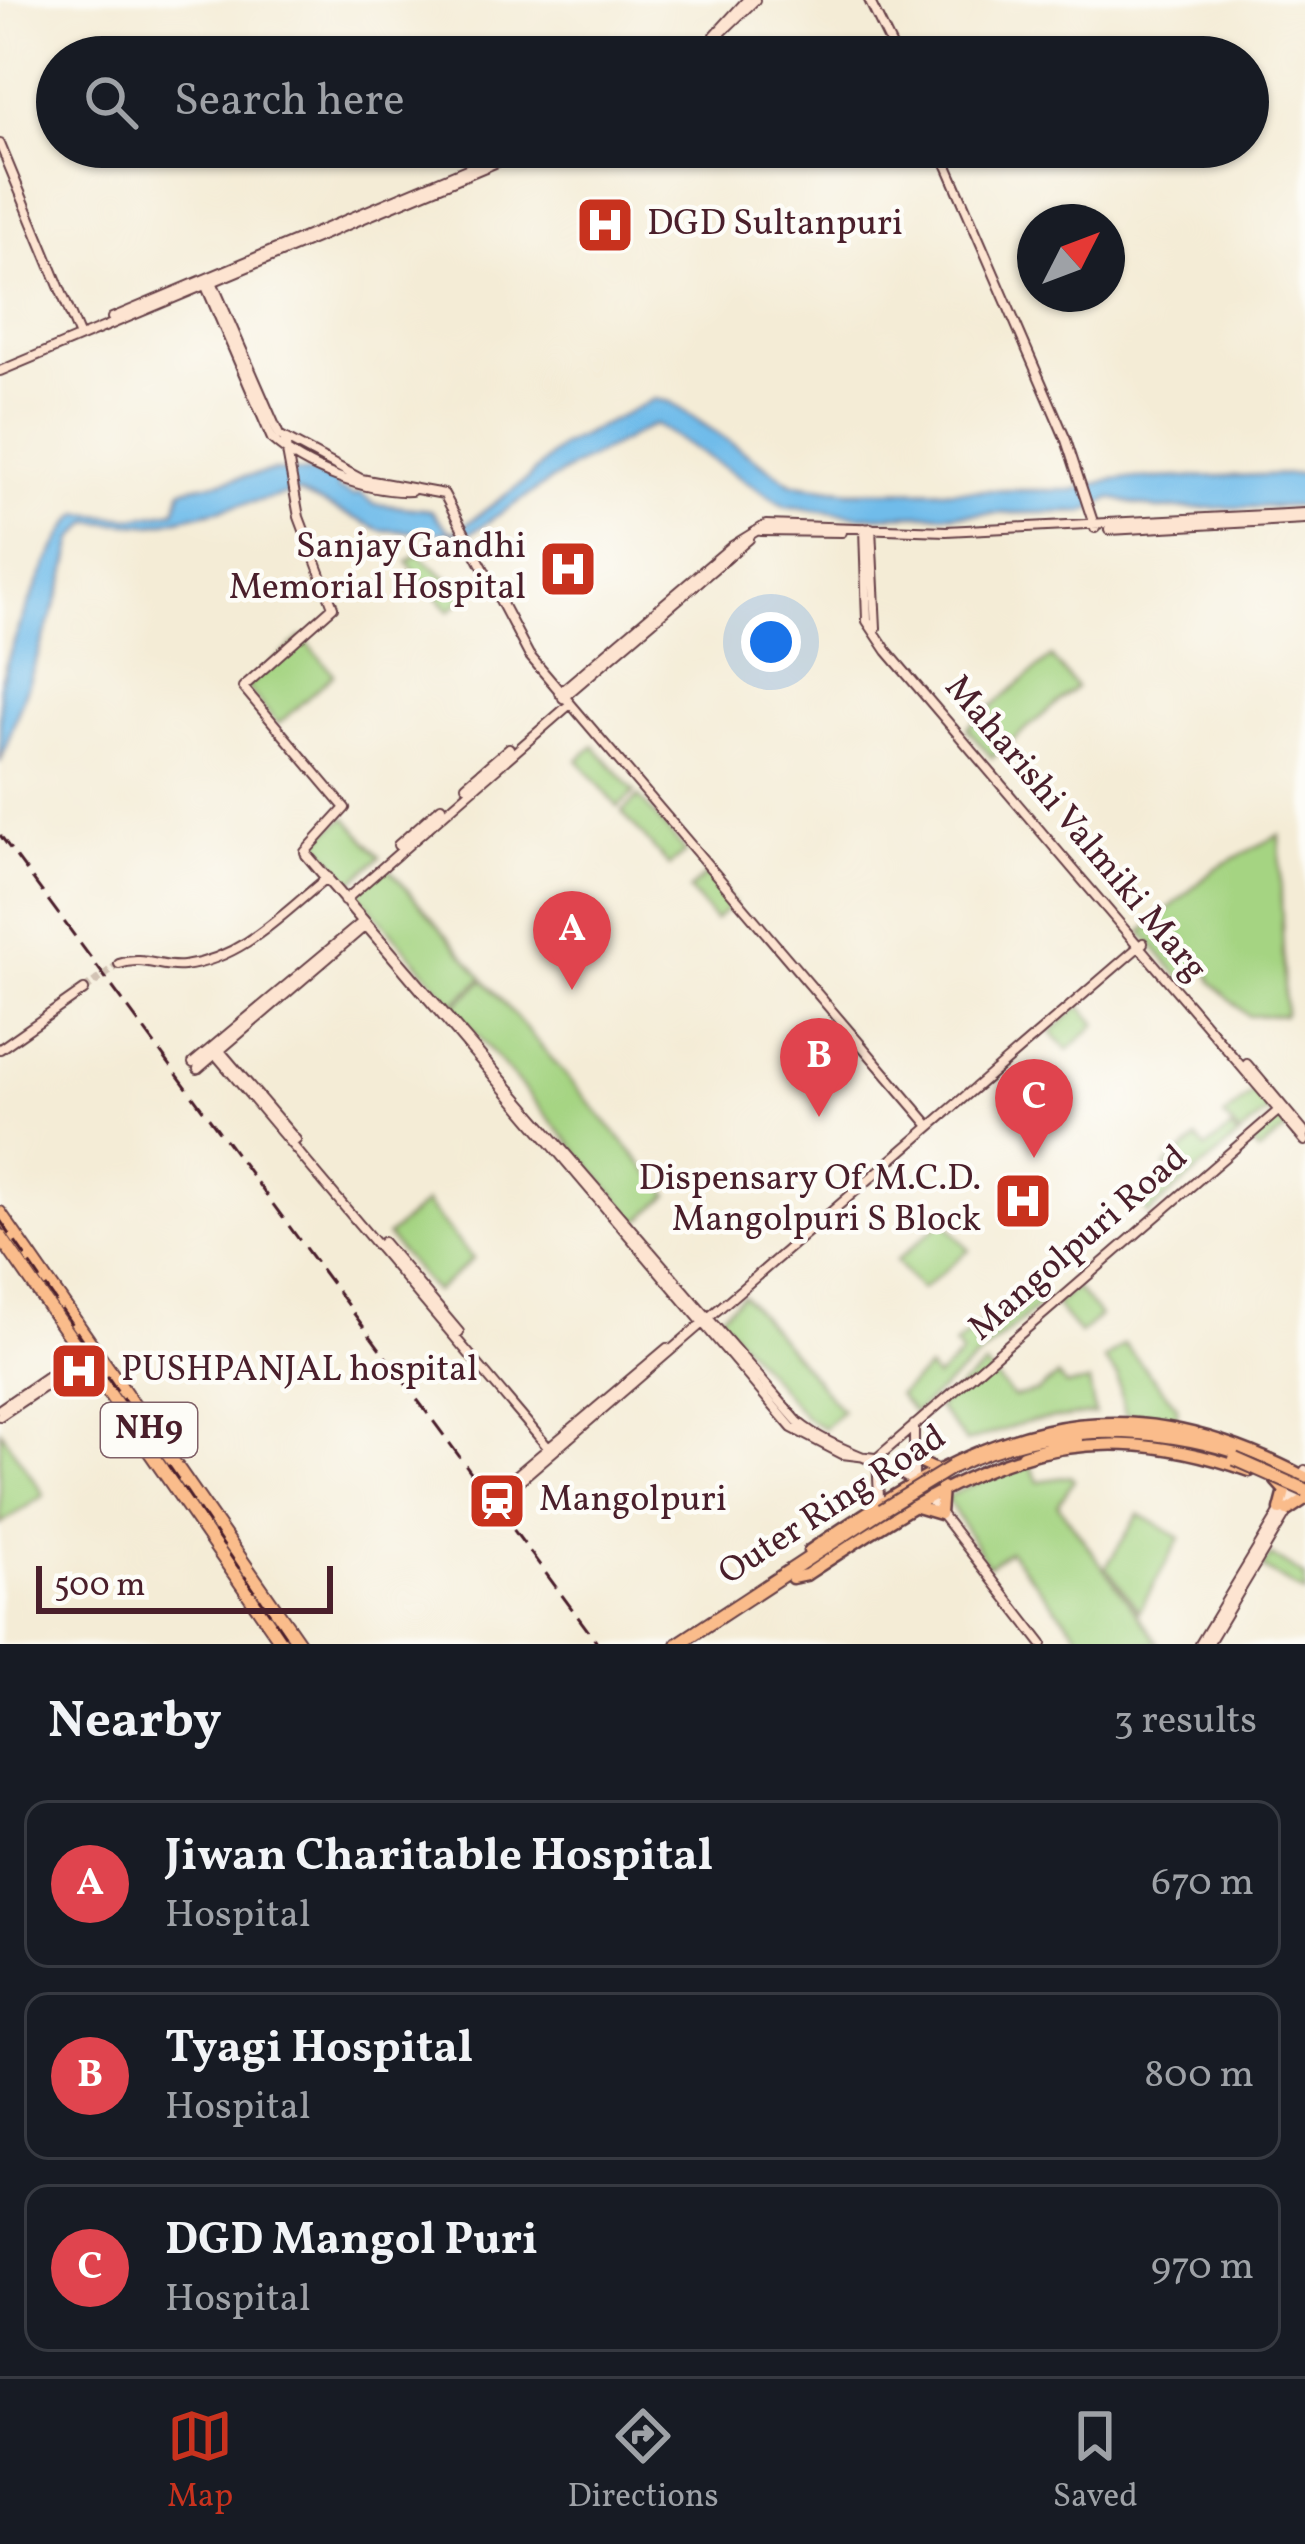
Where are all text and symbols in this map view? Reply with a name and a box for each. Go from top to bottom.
search box [36,36,1269,168]
icon: search [78,69,144,135]
text: Search here [174,71,405,134]
hospital icon: DGD Sultanpuri [574,194,636,256]
place label: DGD Sultanpuri [647,200,903,250]
north arrow [1017,204,1125,312]
place label: Sanjay Gandhi Memorial Hospital [229,523,526,614]
hospital icon: Sanjay Gandhi Memorial Hospital [537,538,599,600]
your location [741,612,801,672]
street label: Maharishi Valmiki Marg [932,665,1218,993]
pin: A [533,891,611,990]
pin: B [780,1018,858,1117]
pin: C [995,1059,1073,1158]
street label: Mangolpuri Road [958,1135,1200,1353]
place label: Dispensary Of M.C.D. Mangolpuri S Block [638,1155,981,1246]
hospital icon: Dispensary Of M.C.D. Mangolpuri S Block [992,1170,1054,1232]
hospital icon: PUSHPANJAL hospital [48,1340,110,1402]
place label: PUSHPANJAL hospital [121,1346,478,1396]
road number: NH9 [101,1403,197,1457]
street label: Outer Ring Road [709,1414,957,1598]
station icon: Mangolpuri [466,1470,528,1532]
place label: Mangolpuri [539,1476,727,1526]
scale bar [36,1560,333,1613]
text: 500 m [54,1564,145,1610]
text: Nearby [48,1687,222,1758]
text: 3 results [1114,1695,1257,1749]
text: Jiwan Charitable Hospital [165,1826,713,1889]
text: A [76,1857,104,1911]
text: 670 m [1151,1857,1254,1911]
text: Hospital [165,1889,311,1943]
text: Tyagi Hospital [165,2018,473,2081]
text: B [77,2049,103,2103]
text: 800 m [1144,2049,1254,2103]
text: Hospital [165,2081,311,2135]
text: DGD Mangol Puri [165,2210,538,2273]
text: C [77,2241,103,2295]
text: 970 m [1151,2241,1254,2295]
text: Hospital [165,2273,311,2327]
tab: Map [167,2403,233,2521]
tab: Directions [567,2403,719,2521]
tab: Saved [1053,2403,1138,2521]

